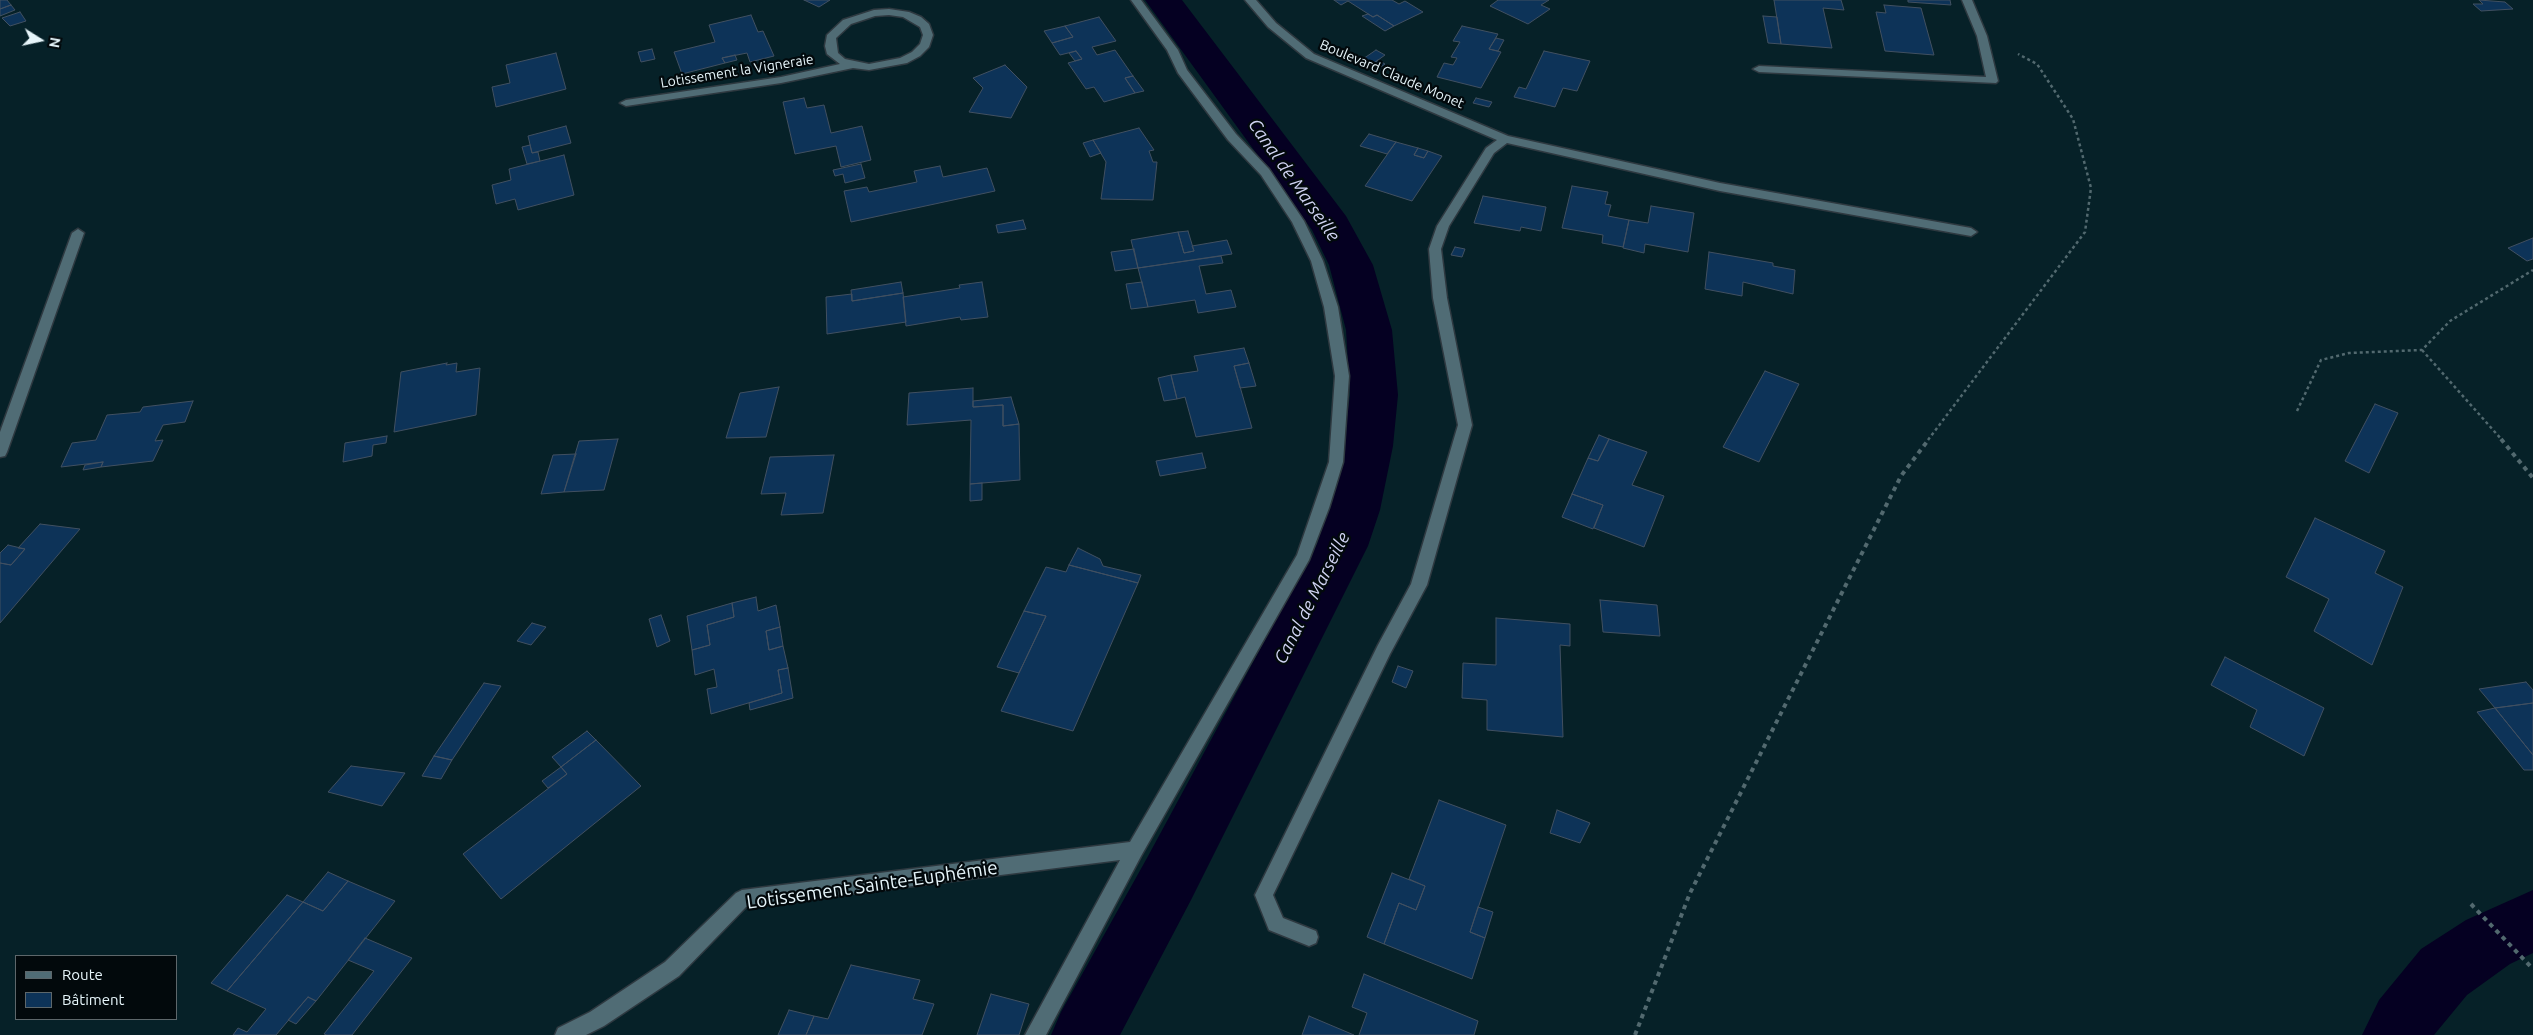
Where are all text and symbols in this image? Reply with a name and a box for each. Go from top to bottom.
north arrow [15,15,65,65]
text: N [46,36,64,49]
street label: Boulevard Claude Monet [1317,36,1467,112]
street label: Lotissement la Vigneraie [659,51,815,91]
water label: Canal de Marseille [1244,115,1344,245]
water label: Canal de Marseille [1270,529,1354,667]
street label: Lotissement Sainte-Euphémie [745,856,999,914]
legend [15,955,178,1020]
text: Route [62,966,103,983]
text: Bâtiment [62,991,124,1008]

